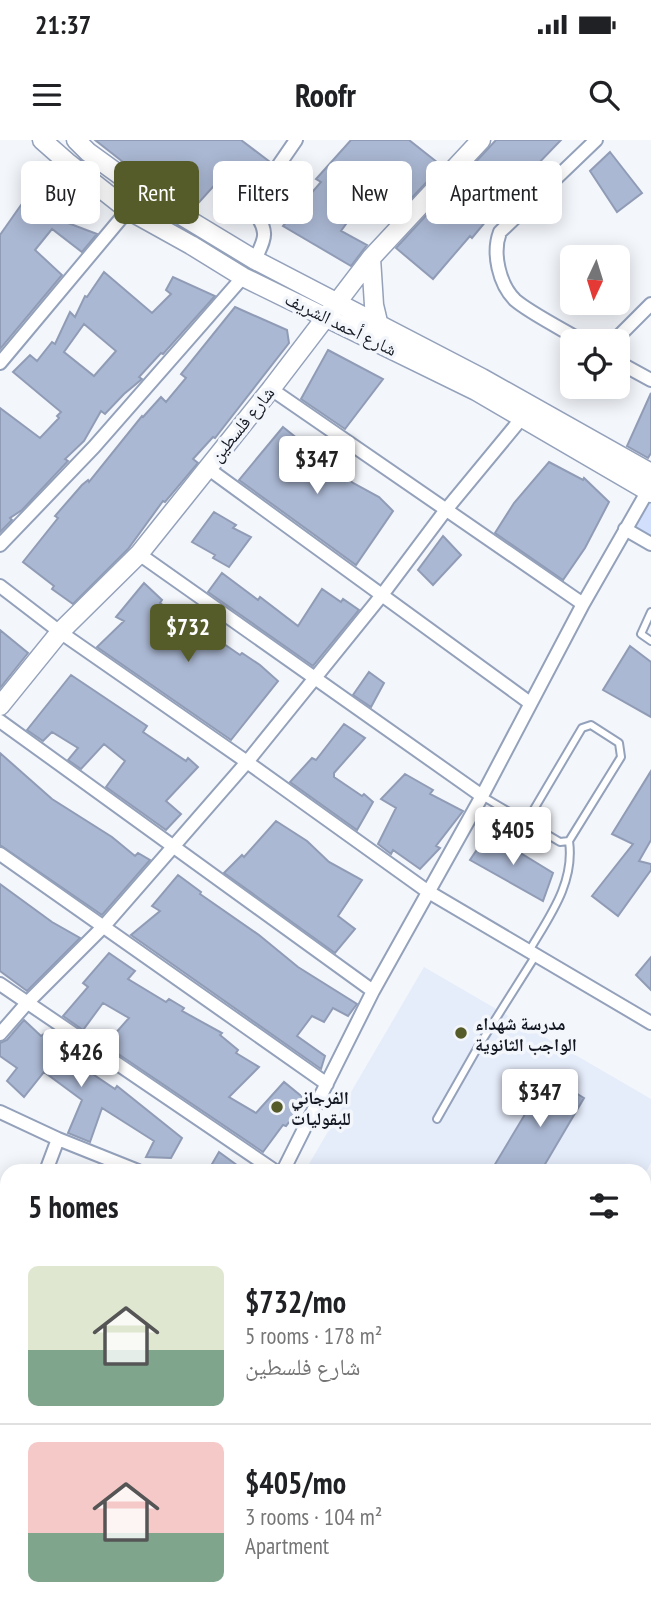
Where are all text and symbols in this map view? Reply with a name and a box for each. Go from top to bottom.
text: 21:37 [35,8,91,41]
text: Roofr [295,74,356,116]
icon: menu [28,76,66,114]
icon: search [585,76,623,114]
chip: Buy [21,161,100,224]
chip: Rent [114,161,199,224]
chip: Filters [213,161,313,224]
chip: New [327,161,412,224]
chip: Apartment [426,161,562,224]
north arrow [560,245,630,315]
map controls [560,245,630,399]
street label: شارع أحمد الشريف [281,287,401,361]
button: locate [560,329,630,399]
street label: شارع فلسطين [205,382,279,466]
pin: $347 [276,436,358,496]
text: $347 [295,444,339,473]
pin: $732 [147,604,229,664]
text: $732 [166,612,210,641]
pin: $405 [472,808,554,867]
text: $405 [491,815,535,844]
place label: مدرسة شهداء الواجب الثانوية [475,1012,577,1056]
marker: مدرسة شهداء الواجب الثانوية [453,1025,469,1041]
pin: $426 [40,1030,122,1089]
text: $426 [59,1037,103,1066]
pin: $347 [499,1070,581,1129]
text: $347 [518,1077,562,1106]
place label: الفرجاني للبقوليات [291,1086,351,1130]
marker: الفرجاني للبقوليات [269,1099,285,1115]
text: 5 homes [28,1187,119,1226]
icon: filters [585,1187,623,1225]
text: $732/mo [245,1282,346,1321]
icon: home [84,1294,168,1378]
text: 5 rooms · 178 m² [245,1321,382,1350]
text: شارع فلسطين [245,1352,360,1381]
text: $405/mo [245,1463,346,1502]
icon: home [84,1470,168,1554]
text: 3 rooms · 104 m² [245,1502,382,1531]
text: Apartment [245,1531,329,1560]

